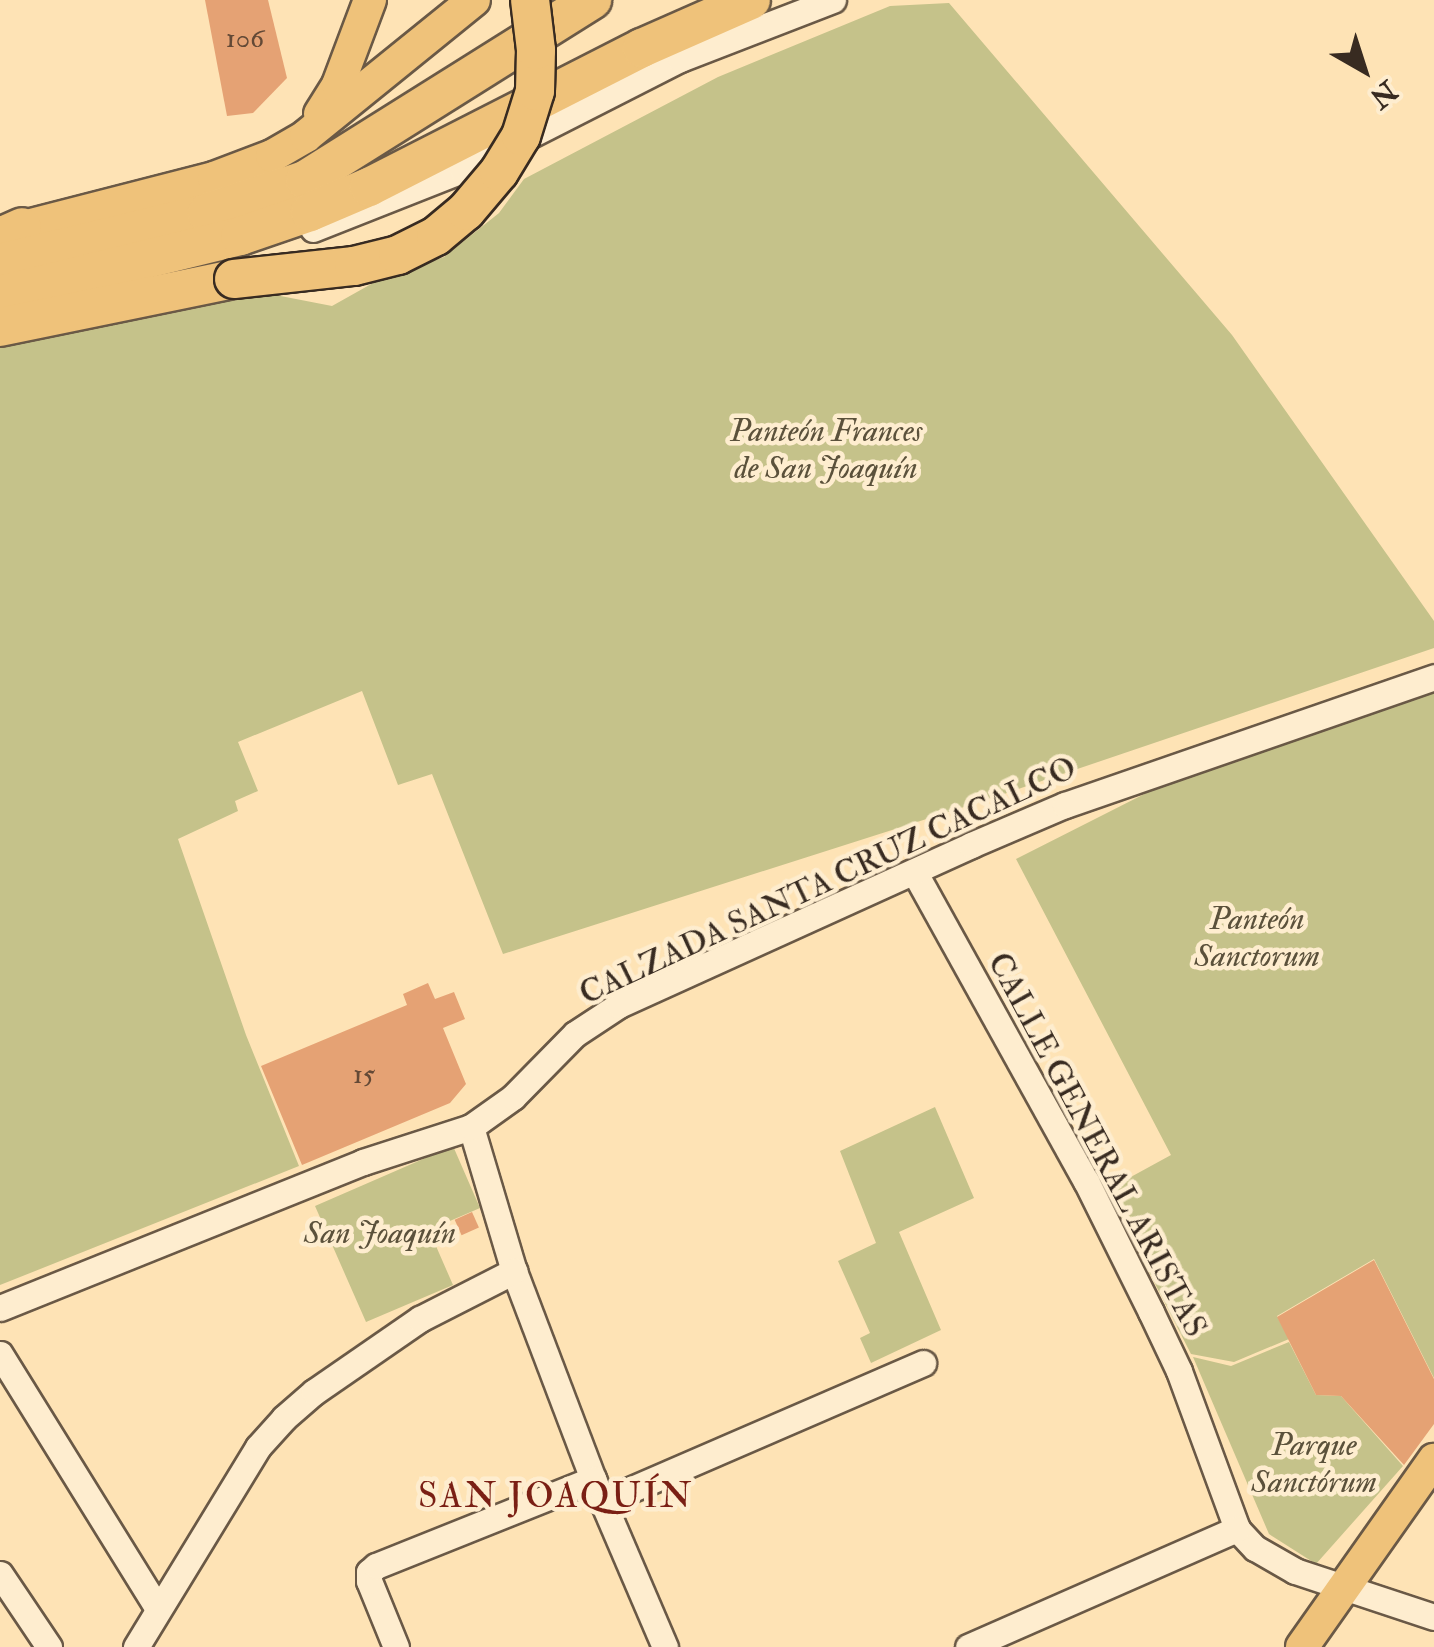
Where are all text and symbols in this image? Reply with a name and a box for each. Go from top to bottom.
north arrow [1314,20,1414,120]
house number: 106 [226,22,264,56]
text: N [1362,72,1404,115]
park label: Panteón Frances de San Joaquín [730,413,922,488]
street label: CALZADA SANTA CRUZ CACALCO [574,749,1082,1013]
park label: Panteón Sanctorum [1194,901,1320,976]
street label: CALLE GENERAL ARISTAS [979,946,1215,1344]
house number: 15 [353,1058,375,1092]
park label: San Joaquín [304,1214,456,1252]
park label: Parque Sanctórum [1251,1427,1377,1502]
district label: SAN JOAQUÍN [418,1475,694,1517]

